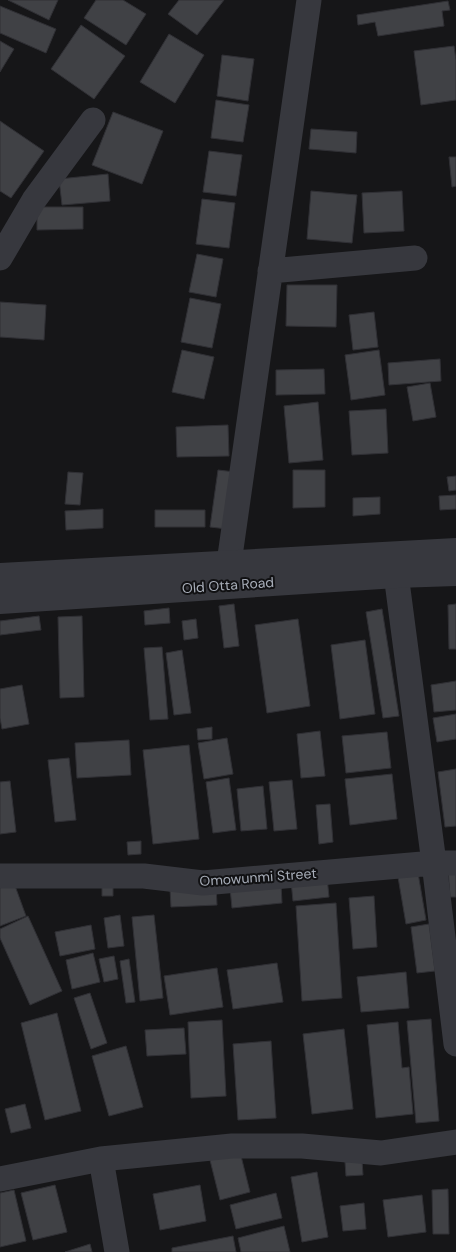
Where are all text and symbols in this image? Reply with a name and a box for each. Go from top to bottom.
street label: Old Otta Road [181,573,275,597]
street label: Omowunmi Street [199,864,317,890]

